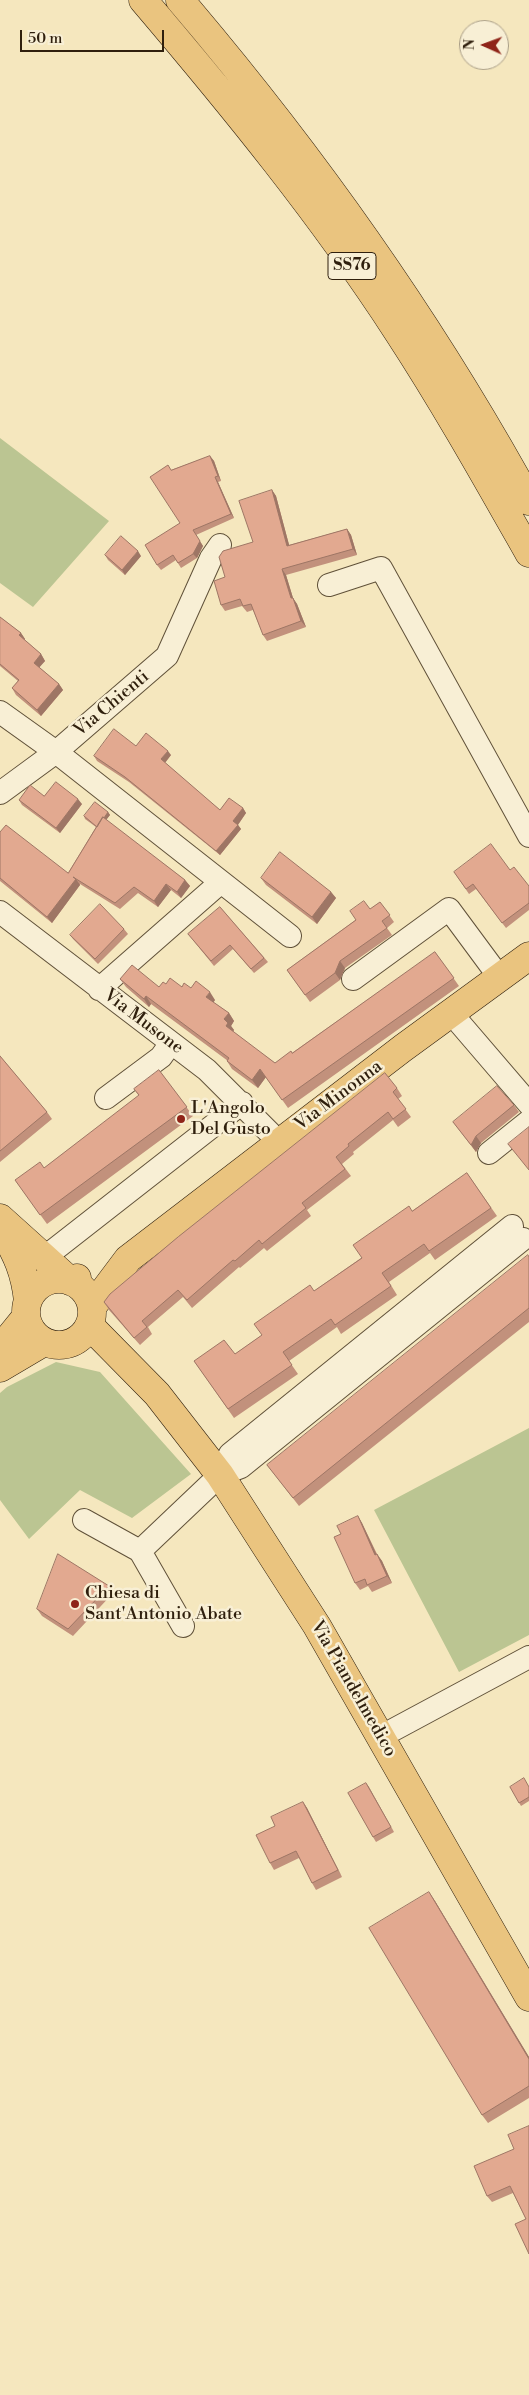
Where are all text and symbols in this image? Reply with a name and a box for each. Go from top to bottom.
scale bar [22,20,166,52]
north arrow [459,20,509,70]
text: 50 m [28,29,62,48]
text: N [461,39,479,50]
road number: SS76 [328,252,376,280]
street label: Via Chienti [70,666,154,742]
street label: Via Musone [99,985,187,1059]
street label: Via Minonna [291,1056,387,1136]
place label: L'Angolo Del Gusto [191,1098,271,1140]
marker: L'Angolo Del Gusto [175,1113,187,1125]
place label: Chiesa di Sant'Antonio Abate [85,1583,242,1626]
marker: Chiesa di Sant'Antonio Abate [69,1598,81,1610]
street label: Via Piandelmedico [305,1617,401,1761]

